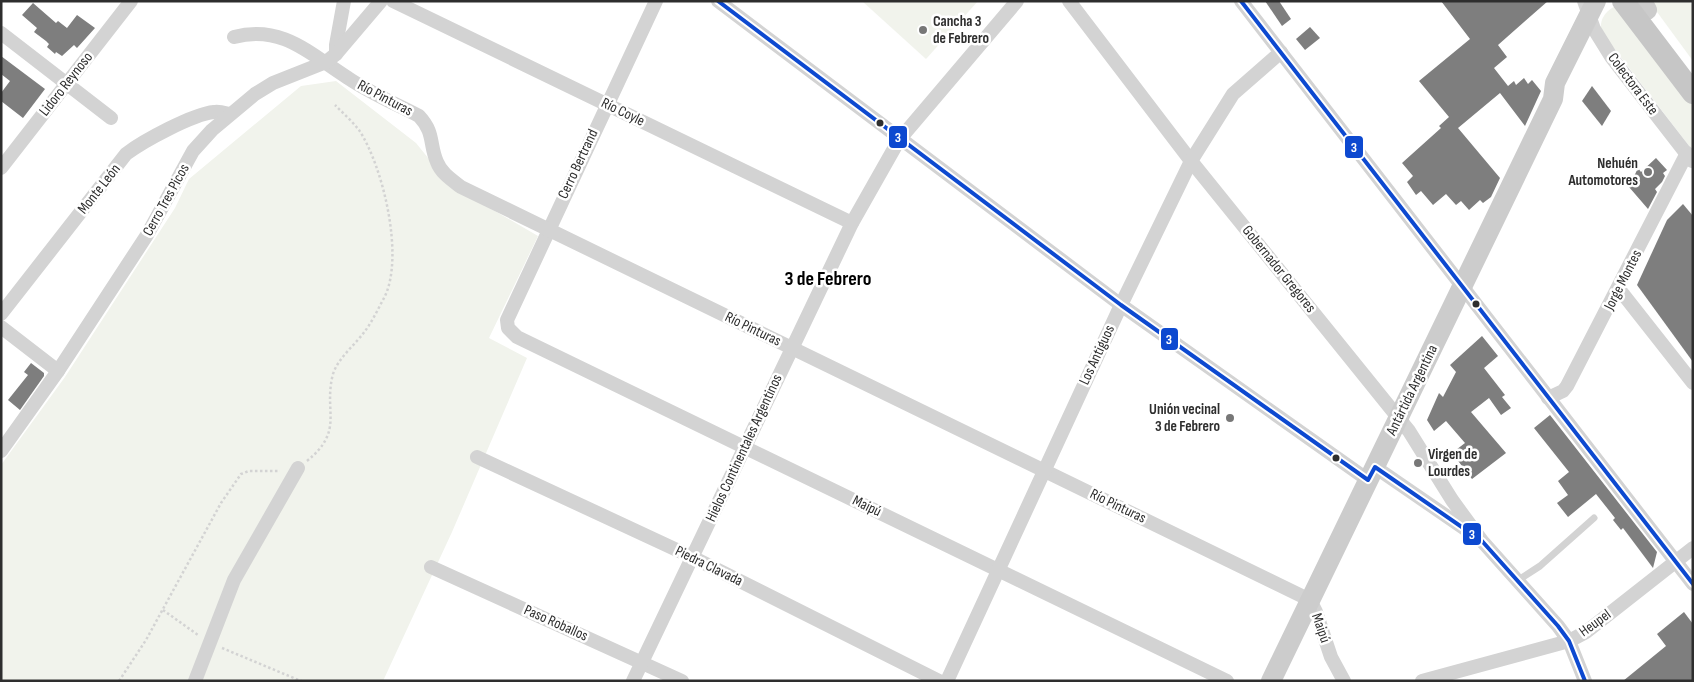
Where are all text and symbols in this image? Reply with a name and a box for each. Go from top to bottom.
place label: Cancha 3 de Febrero [933,12,989,48]
marker: Cancha 3 de Febrero [917,24,929,36]
street label: Lidoro Reynoso [35,48,97,120]
street label: Colectora Este [1603,49,1663,119]
street label: Río Pinturas [354,76,416,120]
street label: Río Coyle [598,93,648,131]
unlabelled marker [875,118,885,128]
line badge: 3 [888,125,908,149]
street label: Cerro Bertrand [554,126,602,202]
text: 3 [895,129,901,146]
line badge: 3 [1344,135,1364,159]
text: 3 [1351,139,1357,156]
place label: Nehuén Automotores [1567,154,1638,190]
street label: Monte León [73,160,125,218]
street label: Cerro Tres Picos [138,161,194,239]
marker: Nehuén Automotores [1642,166,1654,178]
street label: Gobernador Gregores [1238,221,1320,317]
street label: Jorge Montes [1599,247,1646,314]
district label: 3 de Febrero [785,267,871,291]
unlabelled marker [1471,299,1481,309]
street label: Río Pinturas [722,307,784,351]
street label: Los Antiguos [1075,322,1119,388]
line badge: 3 [1160,327,1179,351]
text: 3 [1166,331,1172,348]
street label: Antártida Argentina [1381,341,1442,439]
street label: Hielos Continentales Argentinos [701,371,787,525]
place label: Unión vecinal 3 de Febrero [1149,400,1220,436]
marker: Unión vecinal 3 de Febrero [1224,412,1236,424]
place label: Virgen de Lourdes [1428,445,1477,481]
unlabelled marker [1331,453,1341,463]
marker: Virgen de Lourdes [1412,457,1424,469]
street label: Río Pinturas [1087,484,1149,528]
street label: Maipú [849,491,885,521]
line badge: 3 [1462,522,1482,546]
text: 3 [1469,526,1475,543]
street label: Piedra Clavada [672,542,746,591]
street label: Paso Roballos [521,600,591,646]
street label: Heupel [1575,605,1615,641]
street label: Maipú [1307,611,1335,645]

